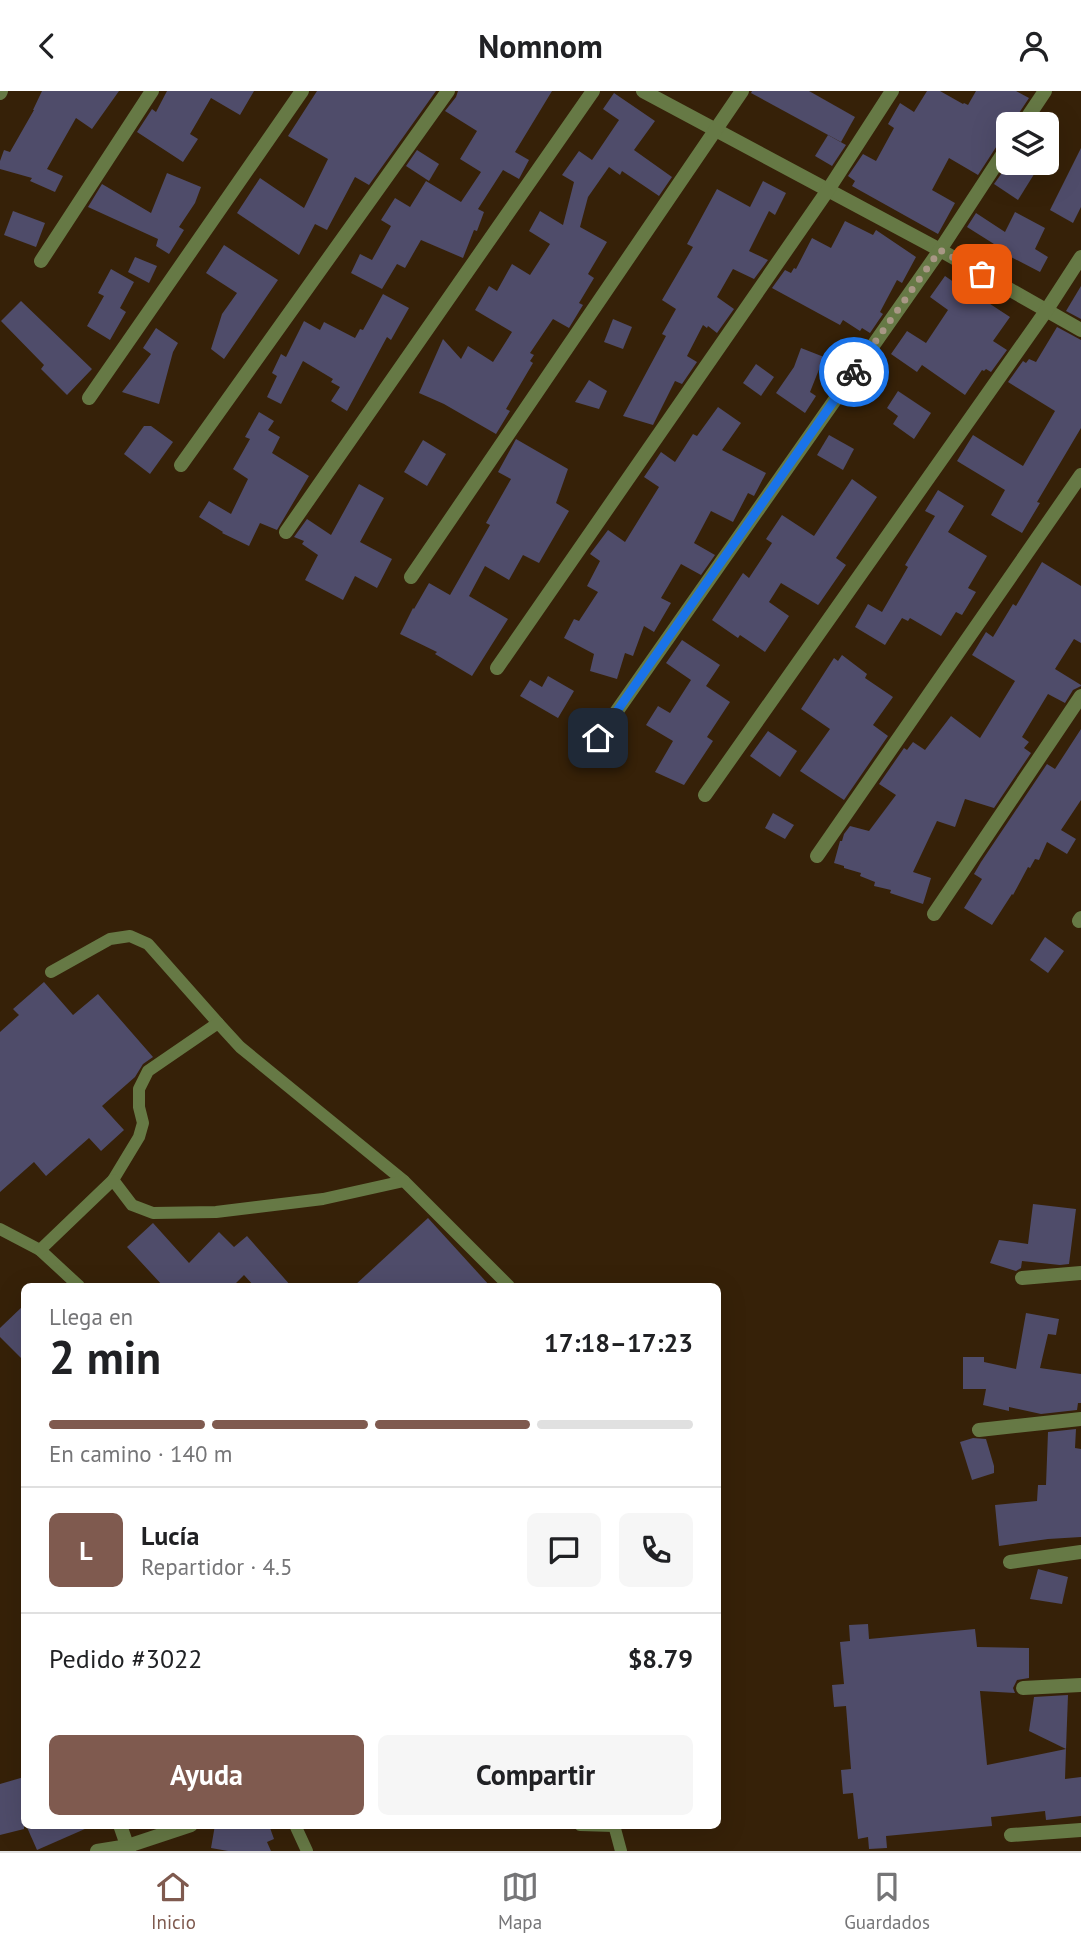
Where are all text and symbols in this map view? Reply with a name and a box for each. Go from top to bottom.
text: Nomnom [478,25,603,67]
icon: back [28,27,66,65]
icon: person [1015,27,1053,65]
map controls [996,112,1059,175]
button: layers [996,112,1059,175]
pin [952,244,1012,304]
icon: bag [963,255,1001,293]
courier [819,337,889,407]
icon: bike [835,353,873,391]
pin [568,708,628,768]
icon: home [579,719,617,757]
text: Llega en [49,1302,133,1331]
text: 17:18–17:23 [544,1326,693,1359]
text: 2 min [49,1327,161,1387]
text: En camino · 140 m [49,1439,232,1468]
button: chat [527,1513,601,1587]
button: phone [619,1513,693,1587]
text: Lucía [141,1519,200,1552]
text: L [79,1534,93,1567]
text: Repartidor · 4.5 [141,1552,293,1581]
text: Pedido #3022 [49,1642,202,1675]
text: $8.79 [628,1642,693,1675]
button: Ayuda [49,1735,364,1815]
button: Compartir [378,1735,693,1815]
tab: Inicio [151,1868,196,1934]
tab: Mapa [498,1868,542,1934]
tab: Guardados [844,1868,930,1934]

